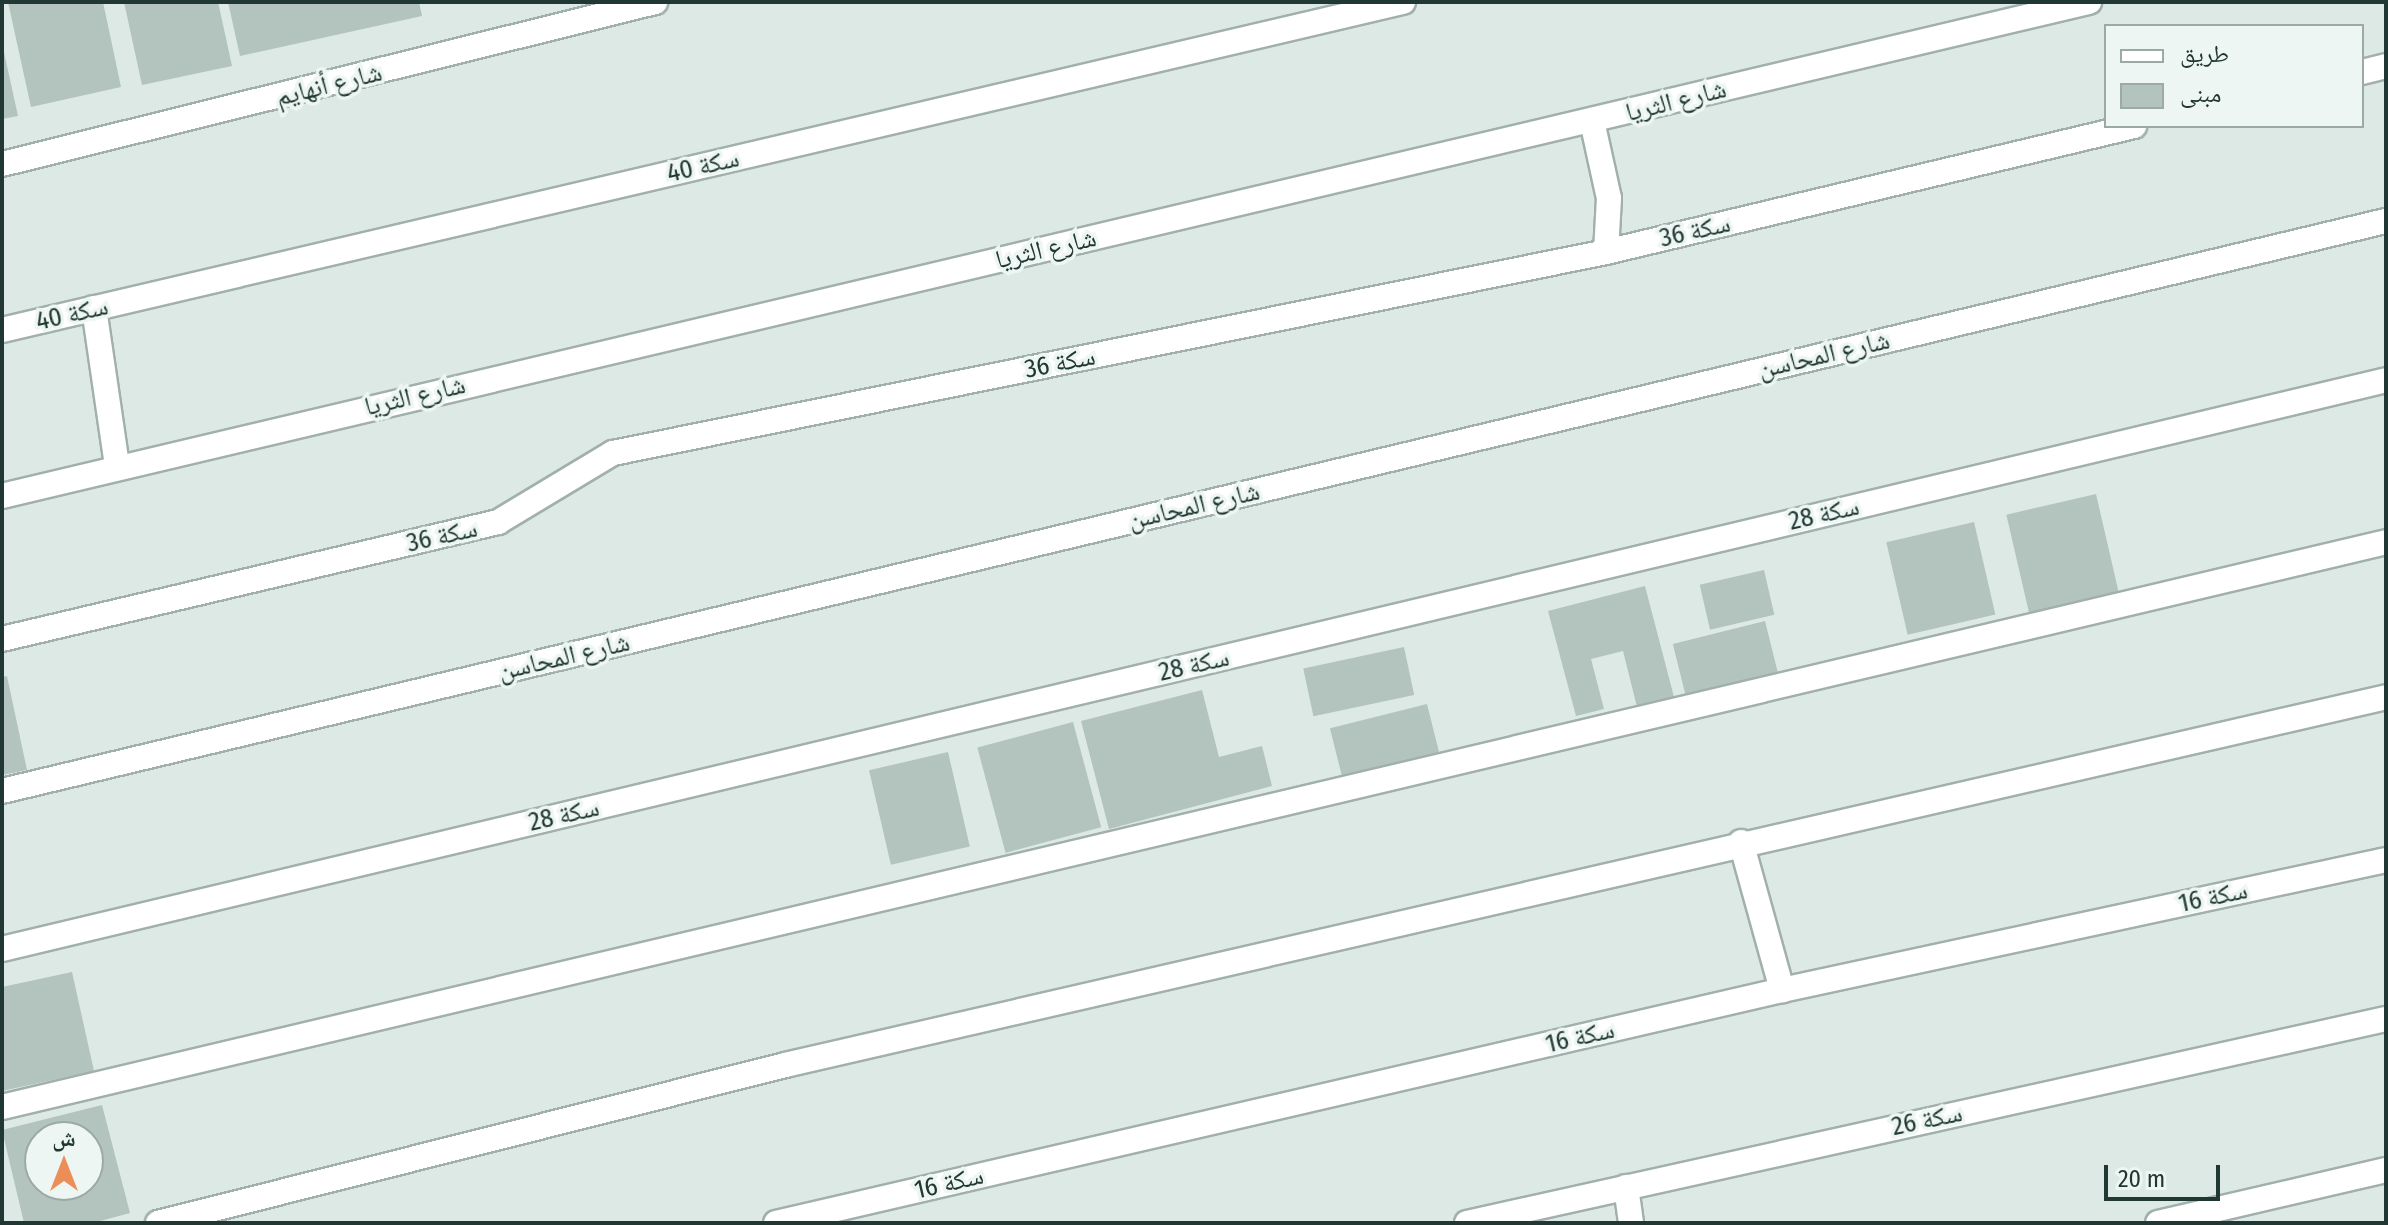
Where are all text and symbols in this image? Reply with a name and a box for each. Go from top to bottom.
legend [2104,24,2364,128]
text: طريق [2180,40,2229,68]
street label: شارع أنهايم [273,57,385,113]
street label: شارع الثريا [1622,73,1730,129]
text: مبنى [2180,80,2221,108]
street label: سكة 40 [664,143,742,189]
street label: سكة 36 [1657,208,1733,254]
street label: شارع الثريا [993,222,1099,276]
street label: سكة 40 [33,291,111,337]
street label: شارع المحاسن [1755,325,1893,385]
street label: سكة 36 [1022,341,1098,385]
street label: شارع الثريا [362,369,468,423]
street label: شارع المحاسن [1125,476,1263,536]
street label: سكة 28 [1786,491,1862,537]
street label: سكة 36 [404,513,480,559]
street label: شارع المحاسن [495,627,633,687]
street label: سكة 28 [1156,642,1232,688]
street label: سكة 28 [526,792,602,838]
street label: سكة 16 [2176,874,2250,920]
street label: سكة 16 [1542,1014,1618,1060]
street label: سكة 26 [1889,1097,1965,1143]
north arrow [24,1121,104,1201]
text: ش [52,1125,76,1152]
scale bar [2108,1149,2224,1199]
street label: سكة 16 [911,1160,987,1206]
text: 20 m [2118,1165,2165,1193]

